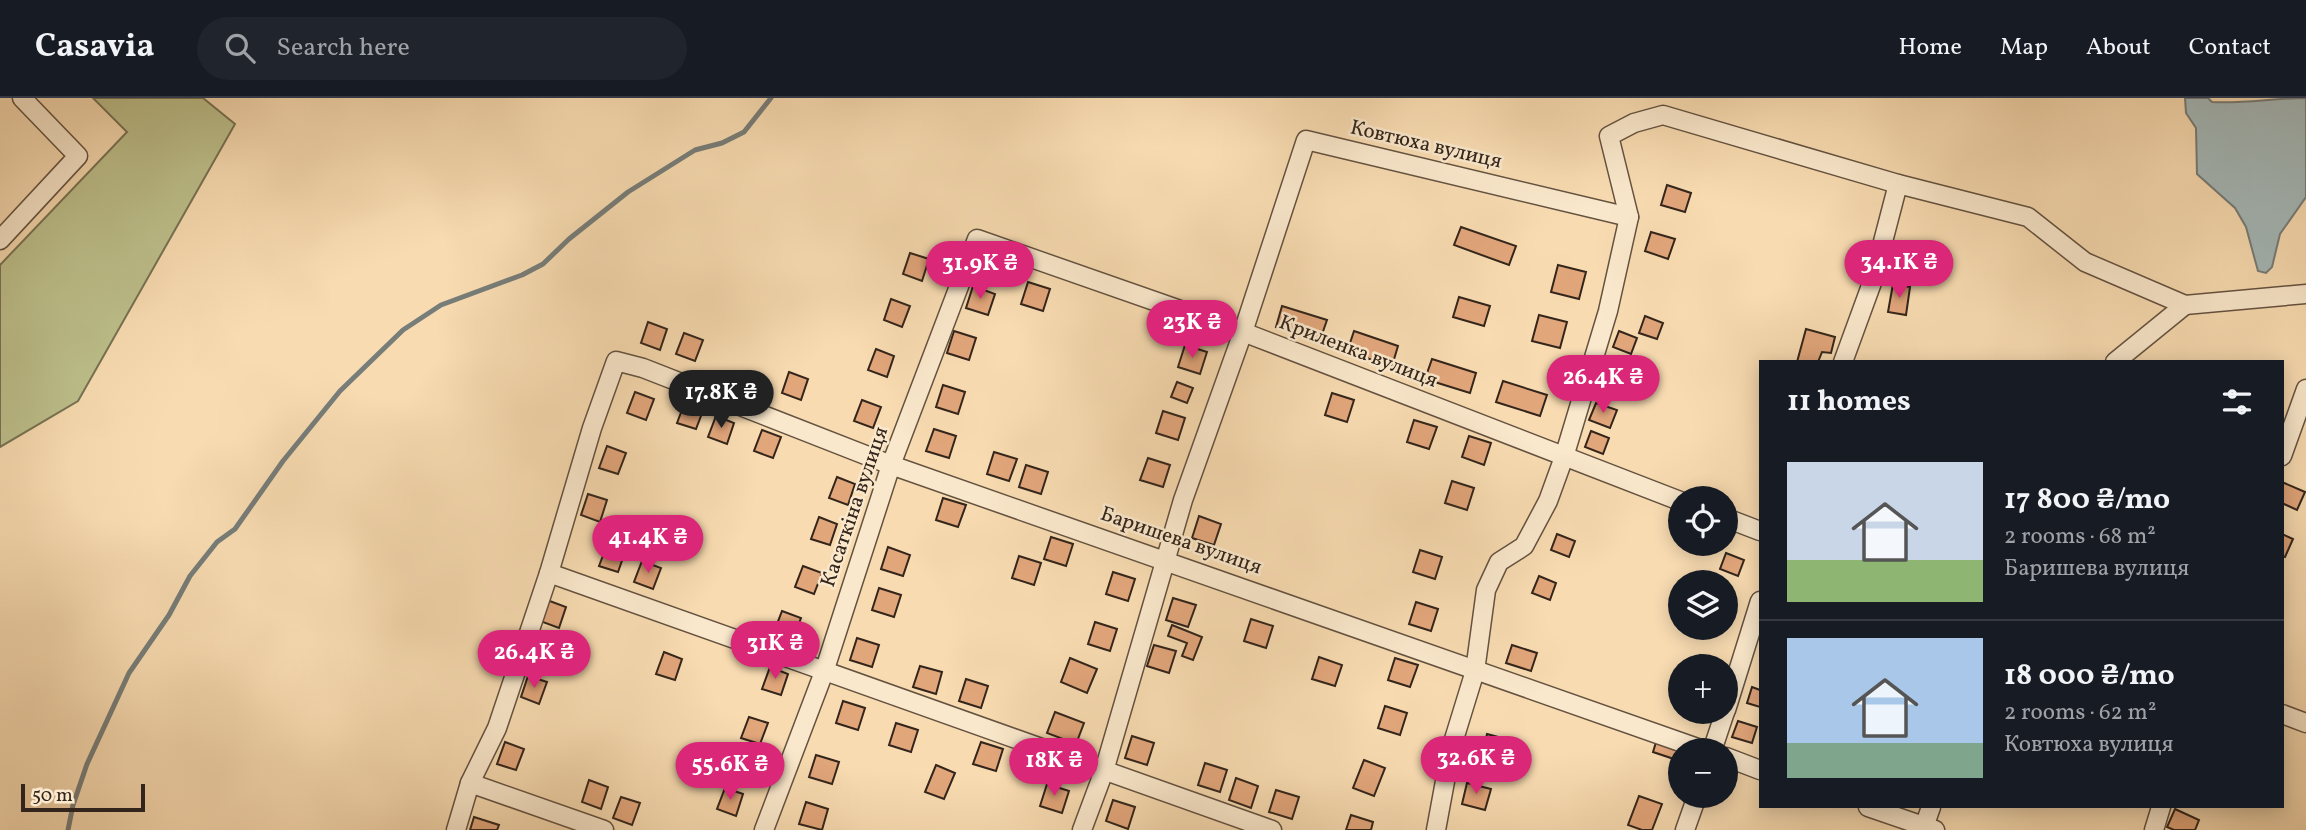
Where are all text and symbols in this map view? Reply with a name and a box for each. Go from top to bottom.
search box [197,17,687,80]
text: Casavia [35,25,155,71]
icon: search [221,29,259,67]
text: Search here [277,30,410,66]
text: Home [1898,31,1962,65]
text: Map [2000,31,2048,65]
text: About [2086,31,2151,65]
text: Contact [2189,31,2271,65]
street label: Ковтюха вулиця [1347,113,1505,177]
pin: 34.1K ₴ [1834,240,1964,300]
pin: 31.9K ₴ [915,242,1045,301]
text: 34.1K ₴ [1860,247,1938,279]
text: 31.9K ₴ [942,248,1018,280]
pin: 23K ₴ [1143,300,1241,360]
text: 23K ₴ [1162,307,1222,339]
street label: Криленка вулиця [1274,308,1442,396]
pin: 26.4K ₴ [1538,356,1668,415]
text: 26.4K ₴ [1563,362,1643,394]
pin: 17.8K ₴ [656,370,786,430]
text: 17.8K ₴ [685,377,757,409]
text: 11 homes [1787,381,1911,423]
icon: filters [2218,383,2256,421]
street label: Касаткіна вулиця [814,423,896,591]
text: 17 800 ₴/mo [2004,479,2170,521]
map controls [1668,486,1738,808]
button: locate [1668,486,1738,556]
icon: home [1843,490,1927,574]
street label: Баришева вулиця [1096,500,1266,582]
pin: 41.4K ₴ [583,516,713,575]
text: 2 rooms · 68 m² [2004,521,2156,553]
text: 41.4K ₴ [608,522,688,554]
text: Баришева вулиця [2004,553,2189,585]
button: layers [1668,570,1738,640]
pin: 31K ₴ [726,622,824,681]
text: 31K ₴ [747,628,803,660]
pin: 26.4K ₴ [469,630,599,690]
text: 26.4K ₴ [494,637,574,669]
button: + [1668,654,1738,724]
text: 18 000 ₴/mo [2004,655,2175,697]
icon: home [1843,666,1927,750]
text: 2 rooms · 62 m² [2004,697,2156,729]
text: Ковтюха вулиця [2004,729,2174,761]
pin: 32.6K ₴ [1411,736,1541,796]
pin: 18K ₴ [1005,738,1103,798]
button: − [1668,738,1738,808]
pin: 55.6K ₴ [665,742,795,802]
text: 32.6K ₴ [1437,743,1515,775]
text: 18K ₴ [1025,745,1083,777]
text: 55.6K ₴ [692,749,768,781]
scale bar [21,781,145,813]
text: 50 m [32,783,73,809]

